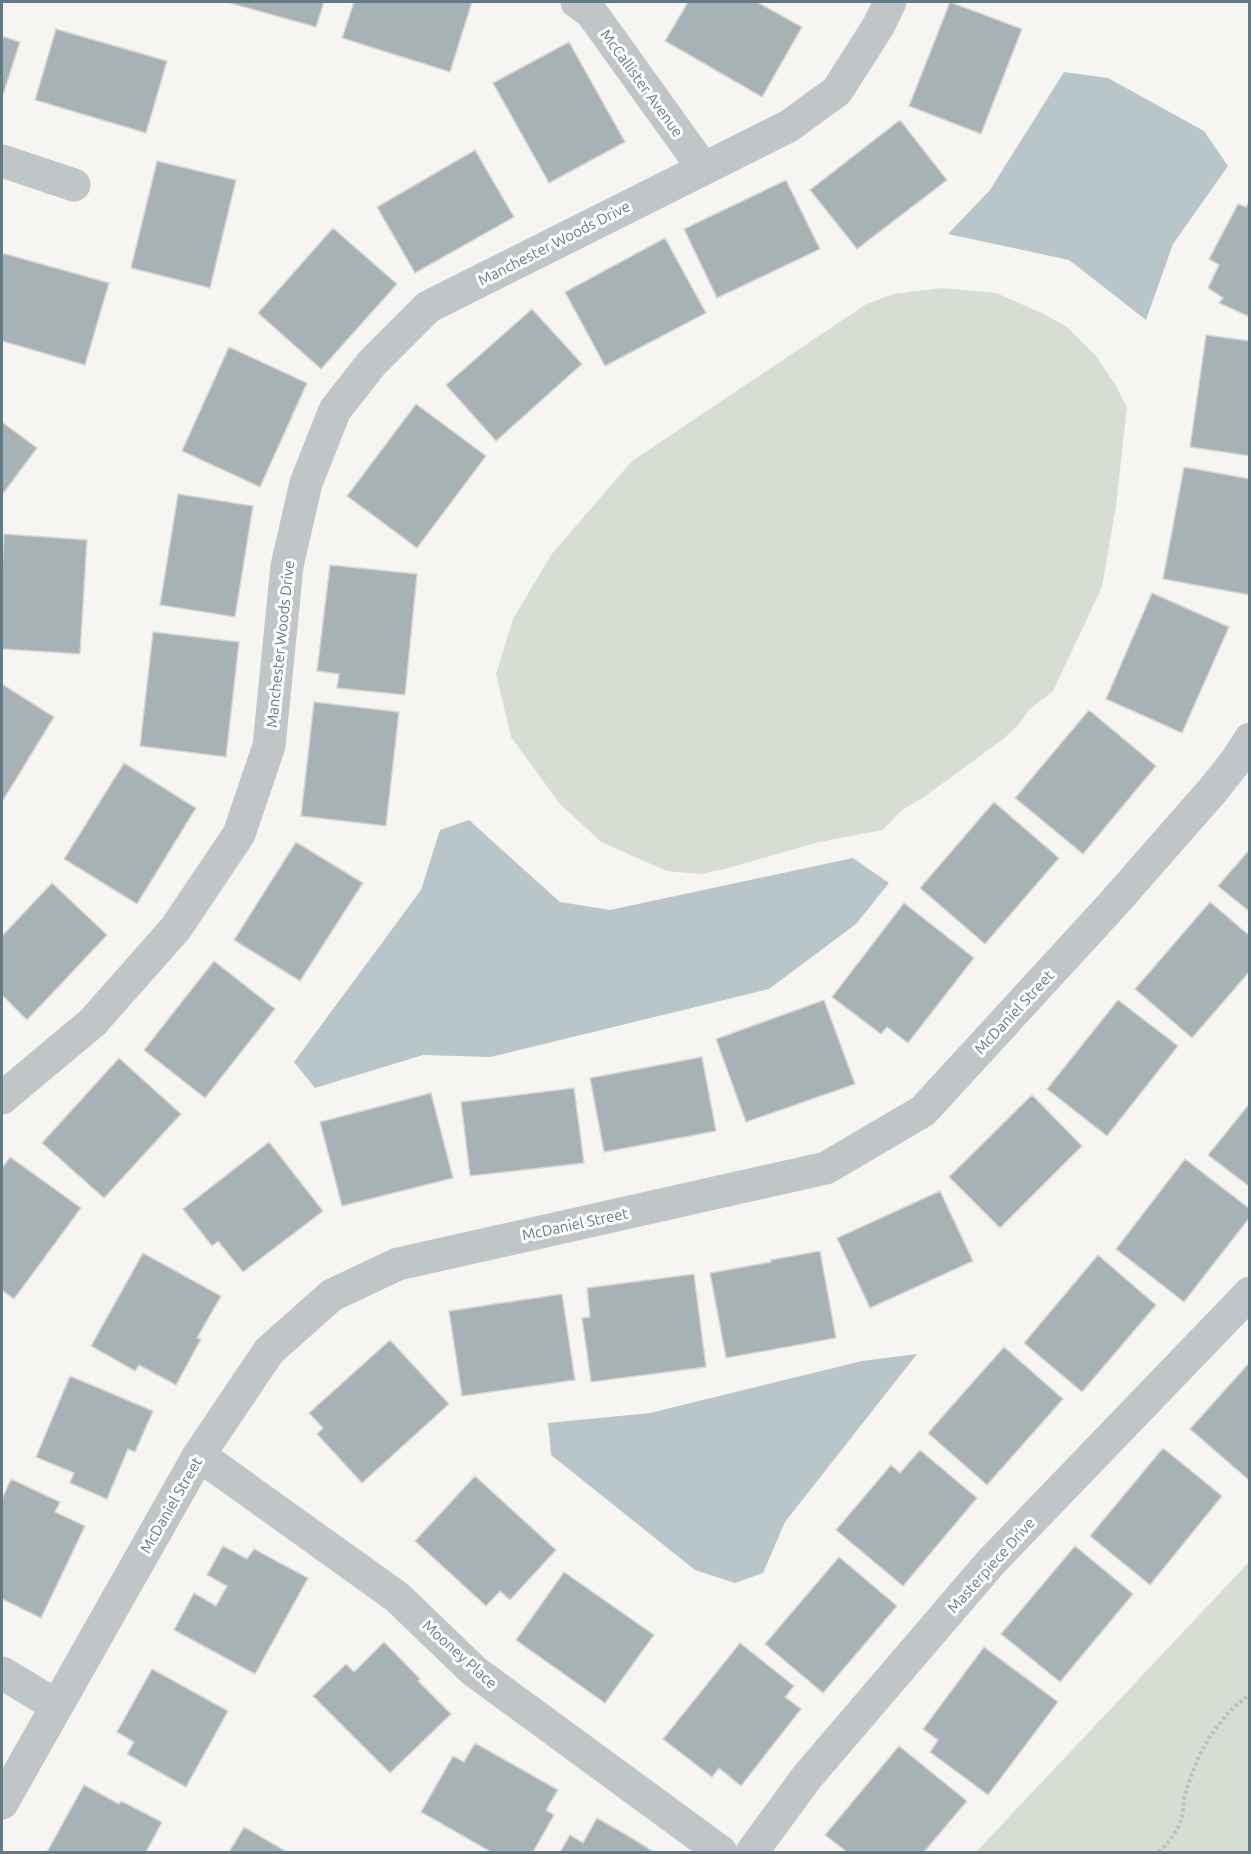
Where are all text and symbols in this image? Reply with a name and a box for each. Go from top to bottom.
street label: McCallister Avenue [597,26,687,140]
street label: Manchester Woods Drive [475,197,633,289]
street label: Manchester Woods Drive [263,559,297,729]
street label: McDaniel Street [971,967,1057,1057]
street label: McDaniel Street [520,1204,630,1244]
street label: McDaniel Street [137,1454,205,1556]
street label: Masterpiece Drive [944,1514,1038,1616]
street label: Mooney Place [419,1616,501,1692]

